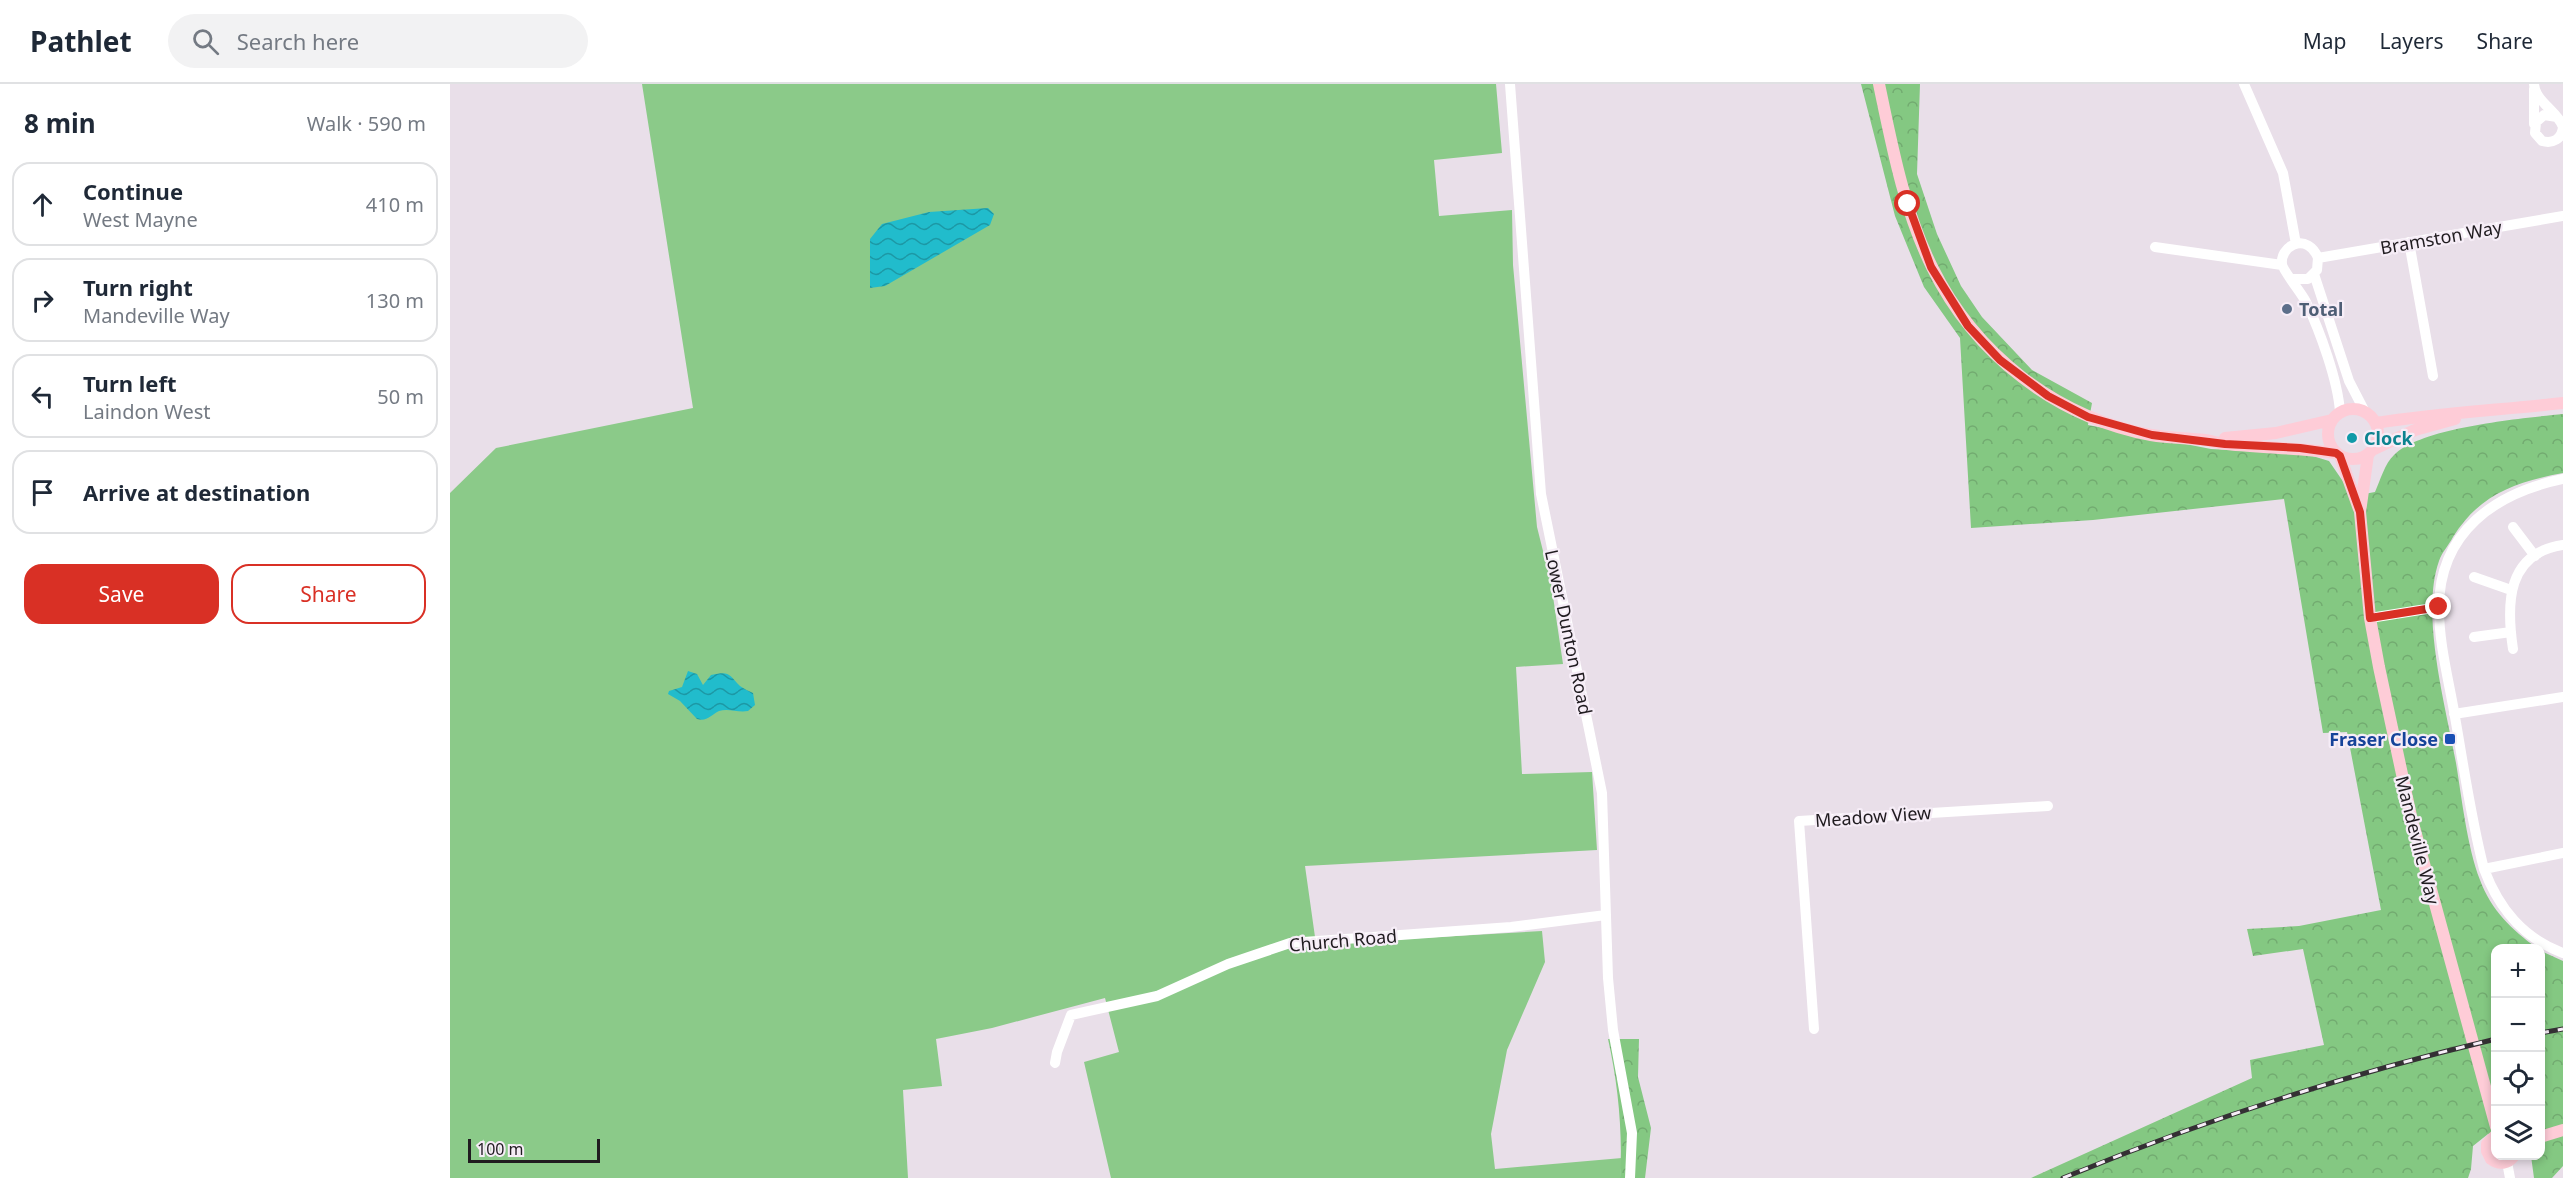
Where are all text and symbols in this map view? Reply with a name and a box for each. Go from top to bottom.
search box [168,14,588,68]
text: Pathlet [30,22,132,60]
icon: search [189,25,222,58]
text: Search here [237,26,359,56]
text: Map [2303,27,2347,55]
text: Layers [2380,27,2444,55]
text: Share [2477,27,2533,55]
text: 8 min [24,105,96,141]
text: Walk · 590 m [307,110,426,137]
text: Continue [83,176,183,206]
icon: ahead [26,188,59,221]
route start [1894,190,1920,216]
text: 410 m [366,191,424,218]
text: West Mayne [83,206,198,233]
street label: Bramston Way [2378,214,2505,260]
text: Turn right [83,272,193,302]
icon: right [26,284,59,317]
text: 130 m [366,287,424,314]
place label: Total [2299,297,2343,321]
text: Mandeville Way [83,302,230,329]
marker: Total [2280,302,2294,316]
text: Turn left [83,368,177,398]
icon: left [26,380,59,413]
text: 50 m [377,383,424,410]
text: Laindon West [83,398,210,425]
place label: Clock [2364,426,2413,450]
marker: Clock [2345,431,2359,445]
icon: arrive [26,476,59,509]
text: Arrive at destination [83,477,310,507]
street label: Lower Dunton Road [1540,547,1598,717]
button: Save [24,564,219,624]
button: Share [231,564,426,624]
route end [2425,593,2451,619]
place label: Fraser Close [2329,727,2438,751]
marker: Fraser Close [2443,732,2457,746]
street label: Mandeville Way [2390,773,2446,908]
street label: Meadow View [1814,800,1932,832]
street label: Church Road [1288,923,1398,957]
map controls [2491,944,2545,1160]
button: + [2491,944,2545,998]
button: − [2491,998,2545,1052]
button: locate [2491,1052,2545,1106]
button: layers [2491,1106,2545,1160]
scale bar [468,1136,600,1164]
text: 100 m [477,1138,524,1160]

